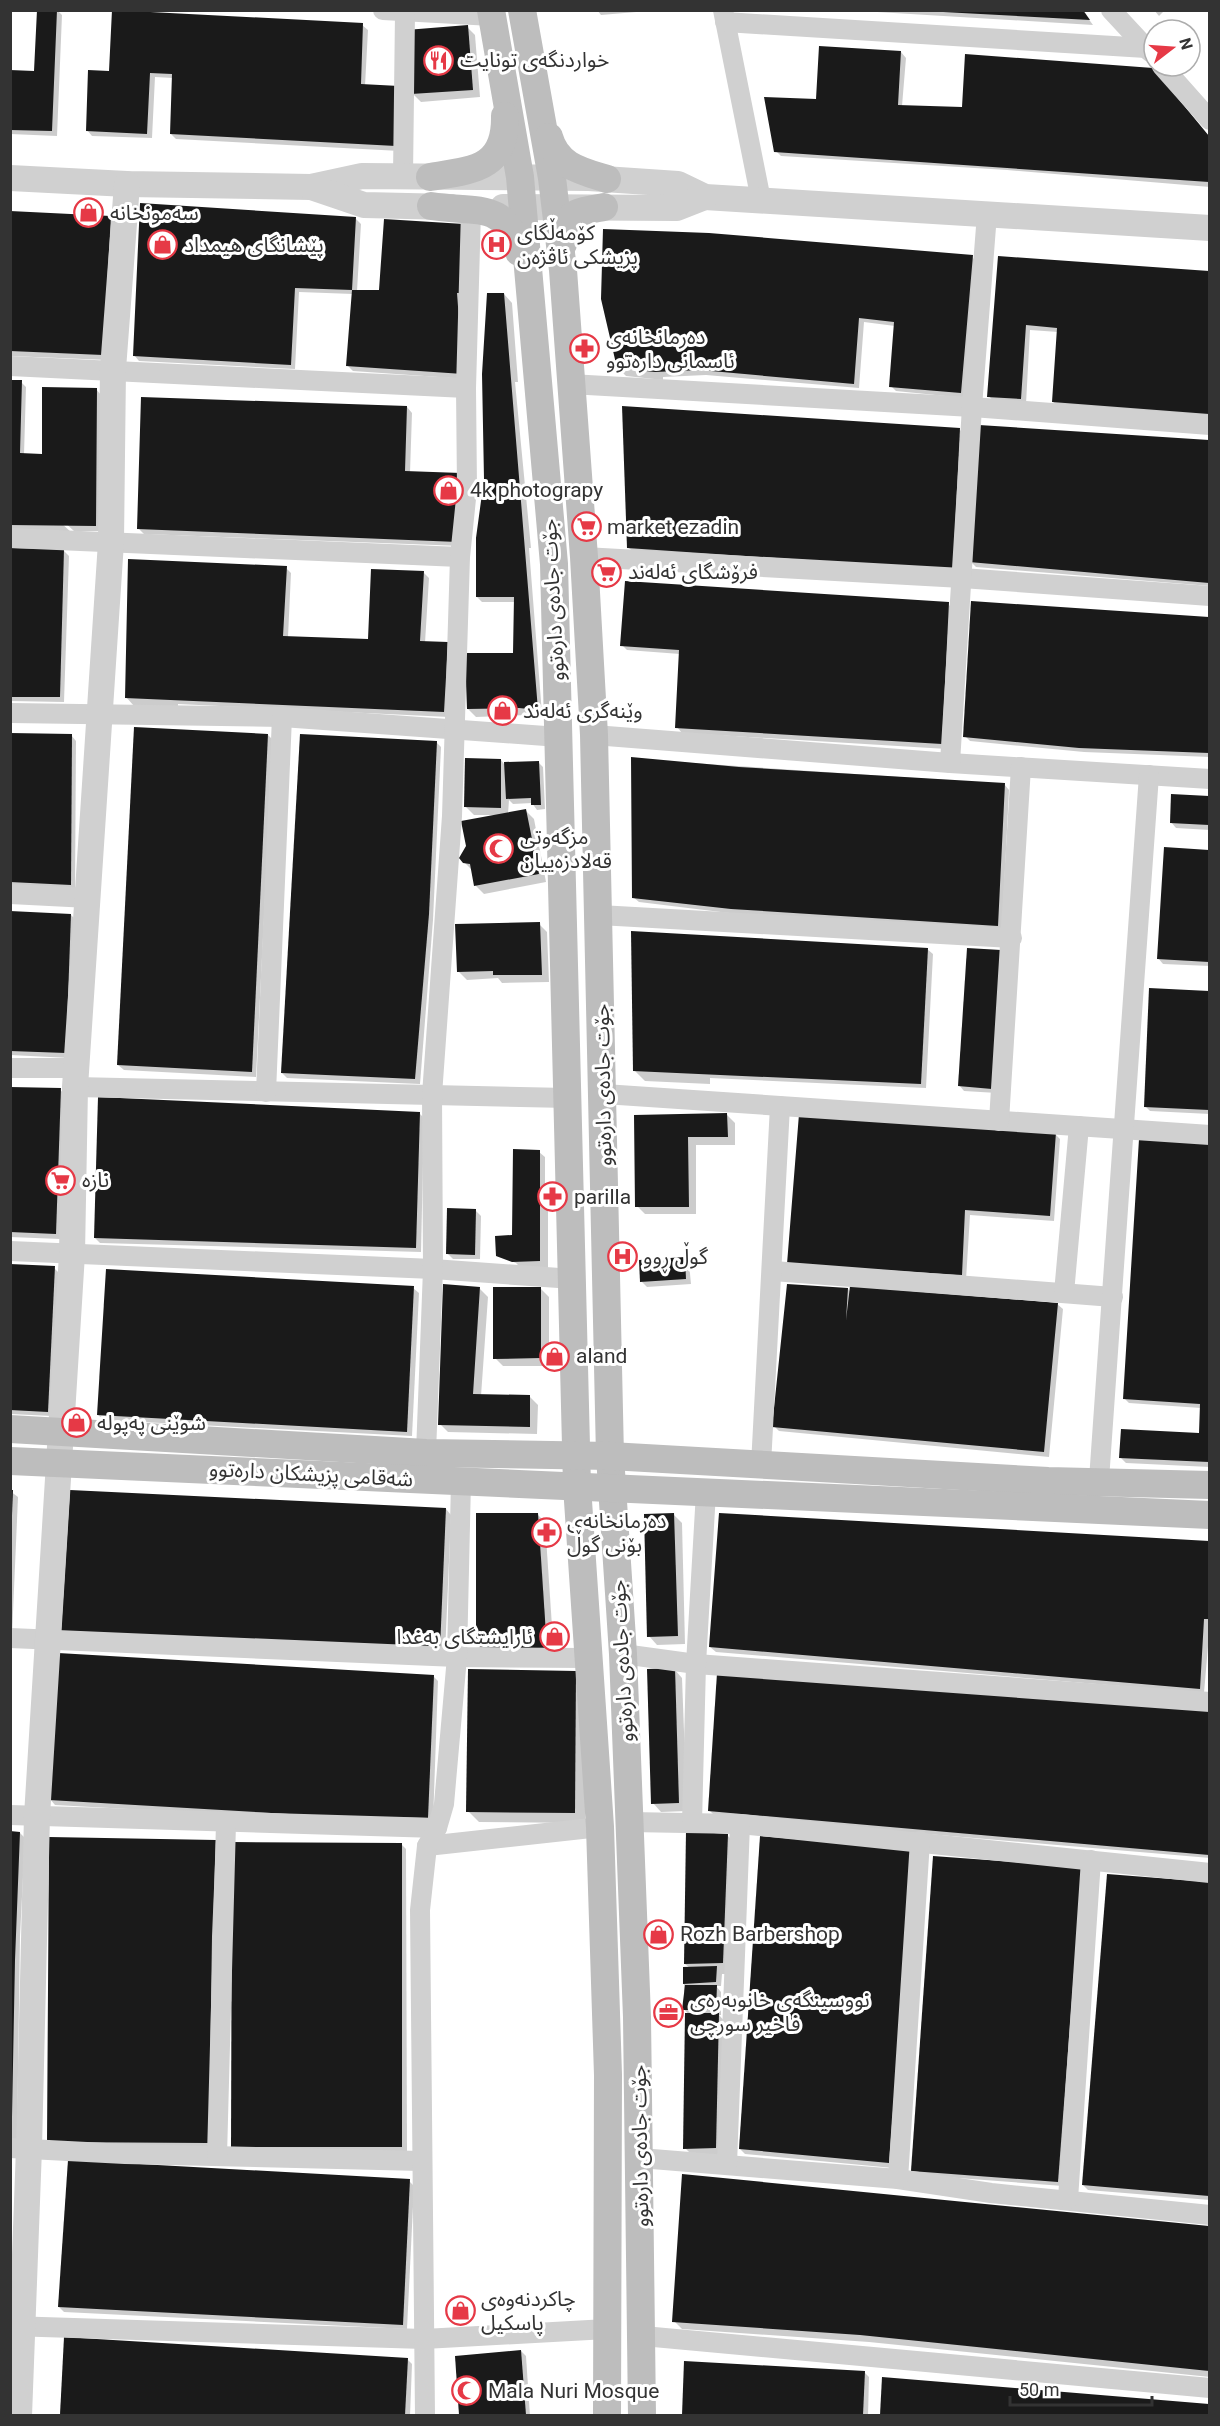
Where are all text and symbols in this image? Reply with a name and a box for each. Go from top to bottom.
north arrow [1142,18,1202,78]
text: N [1175,36,1197,52]
restaurant icon: خواردنگەی تونایت [423,44,455,76]
place label: خواردنگەی تونایت [460,48,609,72]
shop icon: سەمونخانە [73,197,105,229]
place label: سەمونخانە [110,201,199,225]
place label: کۆمەڵگای پزیشکی ئاڤژەن [517,217,638,270]
shop icon: پێشانگای هیمداد [147,229,179,261]
hospital icon: کۆمەڵگای پزیشکی ئاڤژەن [480,229,512,261]
place label: پێشانگای هیمداد [184,233,324,258]
place label: دەرمانخانەی ئاسمانی دارەتوو [606,325,735,373]
pharmacy icon: دەرمانخانەی ئاسمانی دارەتوو [569,333,601,365]
shop icon: 4k photograpy [433,474,465,506]
place label: 4k photograpy [470,478,603,502]
supermarket icon: market ezadin [570,511,602,543]
place label: market ezadin [607,515,739,539]
street label: جۆت جادەی دارەتوو [537,518,569,682]
supermarket icon: فرۆشگای ئەلەند [591,556,623,588]
place label: فرۆشگای ئەلەند [628,560,758,584]
shop icon: وێنەگری ئەلەند [486,695,518,727]
place label: وێنەگری ئەلەند [523,699,643,723]
place label: مزگەوتی قەلادزەییان [520,825,612,873]
mosque icon: مزگەوتی قەلادزەییان [483,833,515,865]
street label: جۆت جادەی دارەتوو [590,1004,616,1166]
supermarket icon: نازە [45,1164,77,1196]
place label: نازە [82,1168,109,1192]
pharmacy icon: parilla [537,1181,569,1213]
place label: parilla [574,1185,631,1209]
hospital icon: گوڵ ڕوو [606,1241,638,1273]
place label: گوڵ ڕوو [643,1241,708,1274]
shop icon: aland [539,1340,571,1372]
place label: aland [576,1344,627,1368]
shop icon: شوێنی پەپولە [60,1407,92,1439]
place label: شوێنی پەپولە [97,1411,206,1436]
street label: شەقامی پزیشکان دارەتوو [208,1457,414,1492]
place label: دەرمانخانەی بۆنی گوڵ [567,1509,666,1557]
pharmacy icon: دەرمانخانەی بۆنی گوڵ [530,1517,562,1549]
street label: جۆت جادەی دارەتوو [606,1579,638,1743]
shop icon: ئارایشتگای بەغدا [538,1621,570,1653]
place label: ئارایشتگای بەغدا [397,1625,533,1649]
shop icon: Rozh Barbershop [643,1918,675,1950]
place label: Rozh Barbershop [680,1922,840,1946]
place label: نووسینگەی خانوبەرەی فاخیر سورچی [690,1988,870,2037]
office icon: نووسینگەی خانوبەرەی فاخیر سورچی [653,1996,685,2028]
street label: جۆت جادەی دارەتوو [627,2065,653,2227]
place label: چاکردنەوەی پاسکیل [481,2287,576,2336]
shop icon: چاکردنەوەی پاسکیل [444,2295,476,2327]
scale bar [1010,2369,1152,2407]
mosque icon: Mala Nuri Mosque [451,2375,483,2407]
place label: Mala Nuri Mosque [488,2379,659,2403]
text: 50 m [1019,2379,1059,2400]

